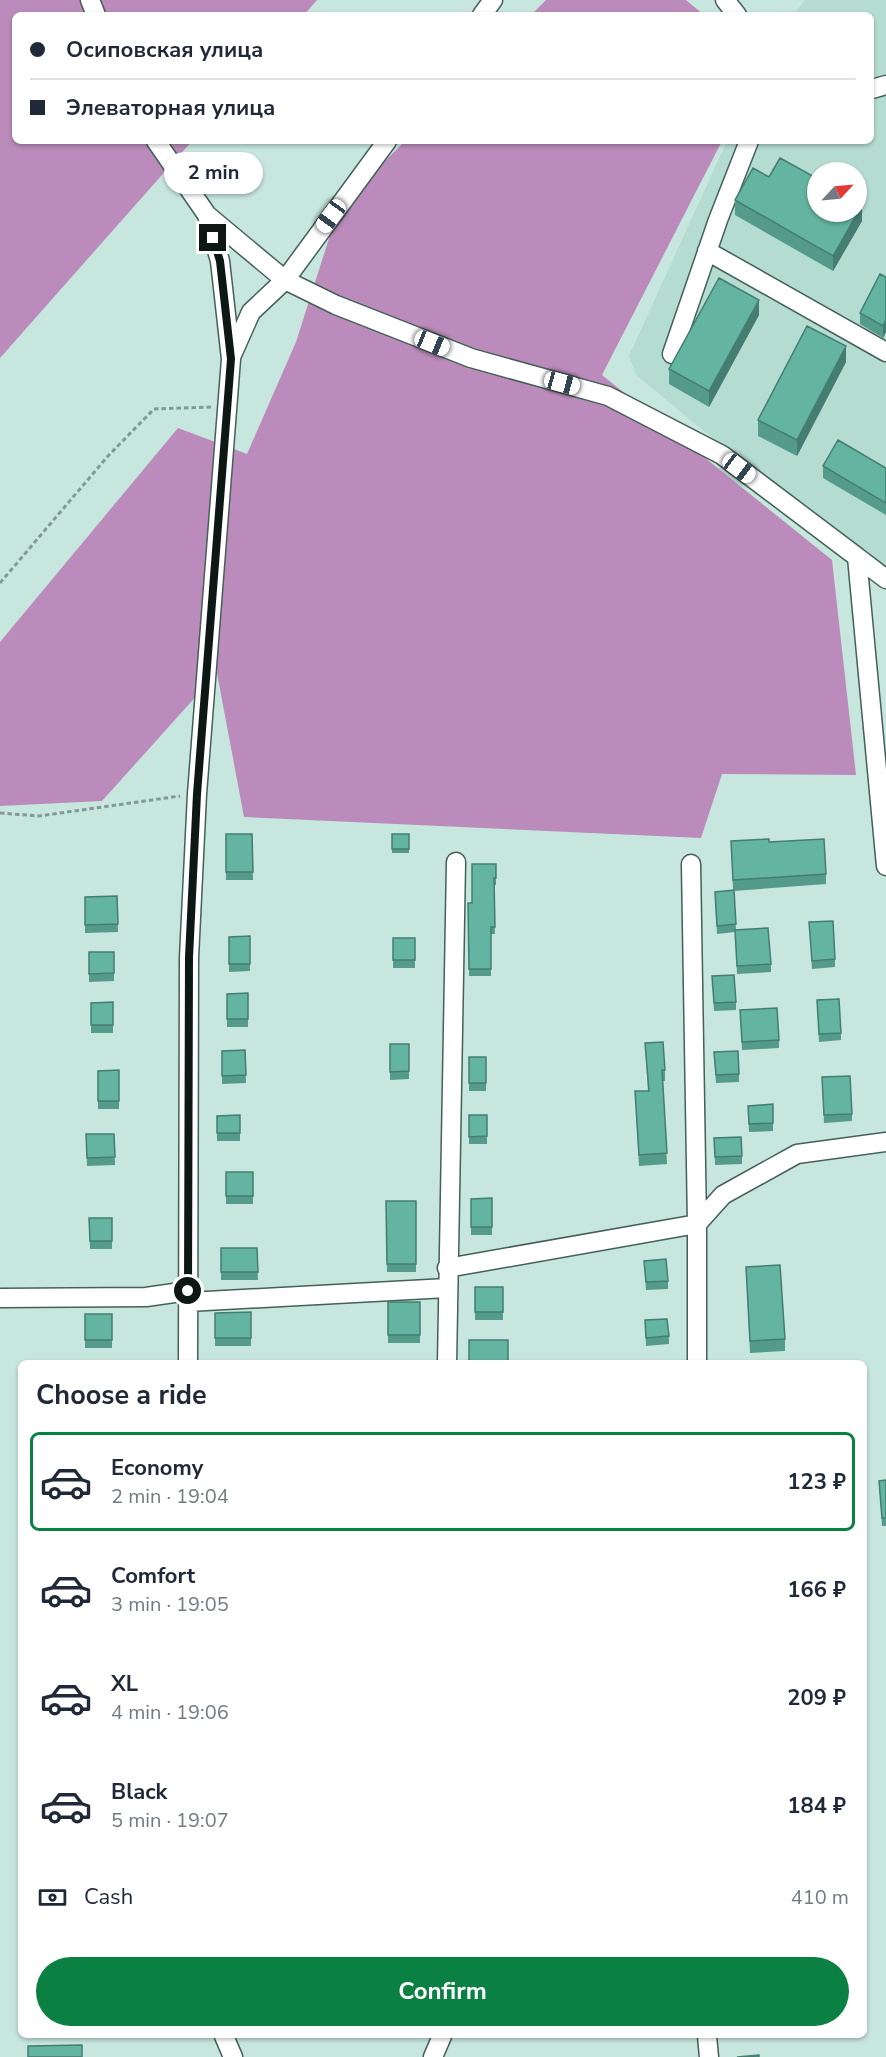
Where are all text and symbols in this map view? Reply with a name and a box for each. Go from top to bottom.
text: Осиповская улица [66,35,263,65]
text: Элеваторная улица [66,93,275,123]
callout: 2 min [164,151,262,193]
text: 2 min [188,159,239,186]
north arrow [807,162,867,222]
map controls [807,162,867,222]
car [313,196,349,236]
route end [199,224,226,251]
car [412,328,452,358]
car [542,370,582,396]
car [719,450,759,486]
route start [174,1277,201,1304]
text: Choose a ride [36,1377,207,1414]
text: Economy [111,1453,203,1483]
icon: car [39,1455,93,1509]
text: 123 ₽ [787,1467,846,1497]
text: 2 min · 19:04 [111,1483,229,1510]
text: Comfort [111,1561,195,1591]
icon: car [39,1563,93,1617]
text: 166 ₽ [787,1575,846,1605]
text: 3 min · 19:05 [111,1591,229,1618]
text: XL [111,1669,138,1699]
icon: car [39,1671,93,1725]
text: 209 ₽ [787,1683,846,1713]
text: 4 min · 19:06 [111,1699,229,1726]
text: Black [111,1777,167,1807]
icon: car [39,1779,93,1833]
text: 184 ₽ [787,1791,846,1821]
text: 5 min · 19:07 [111,1807,229,1834]
icon: cash [36,1881,69,1914]
text: Cash [84,1882,133,1912]
text: 410 m [791,1884,849,1911]
button: Confirm [36,1957,849,2026]

